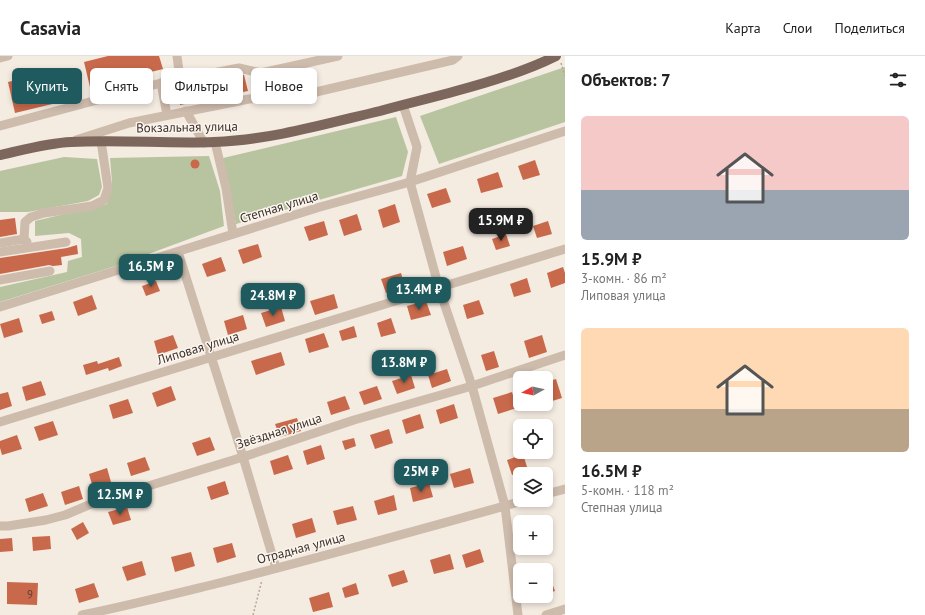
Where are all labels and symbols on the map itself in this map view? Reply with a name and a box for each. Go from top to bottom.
street label: Вокзальная улица [136,118,238,136]
street label: Степная улица [238,187,320,227]
pin: 15.9M ₽ [464,208,538,242]
pin: 16.5M ₽ [114,254,188,288]
pin: 13.4M ₽ [382,277,456,311]
pin: 24.8M ₽ [236,283,310,317]
street label: Липовая улица [154,327,241,369]
pin: 13.8M ₽ [367,350,441,384]
north arrow [513,371,553,411]
street label: Звёздная улица [234,409,324,453]
pin: 25M ₽ [393,459,449,493]
pin: 12.5M ₽ [83,482,157,516]
street label: Отрадная улица [255,528,347,568]
house number: 9 [27,587,33,601]

